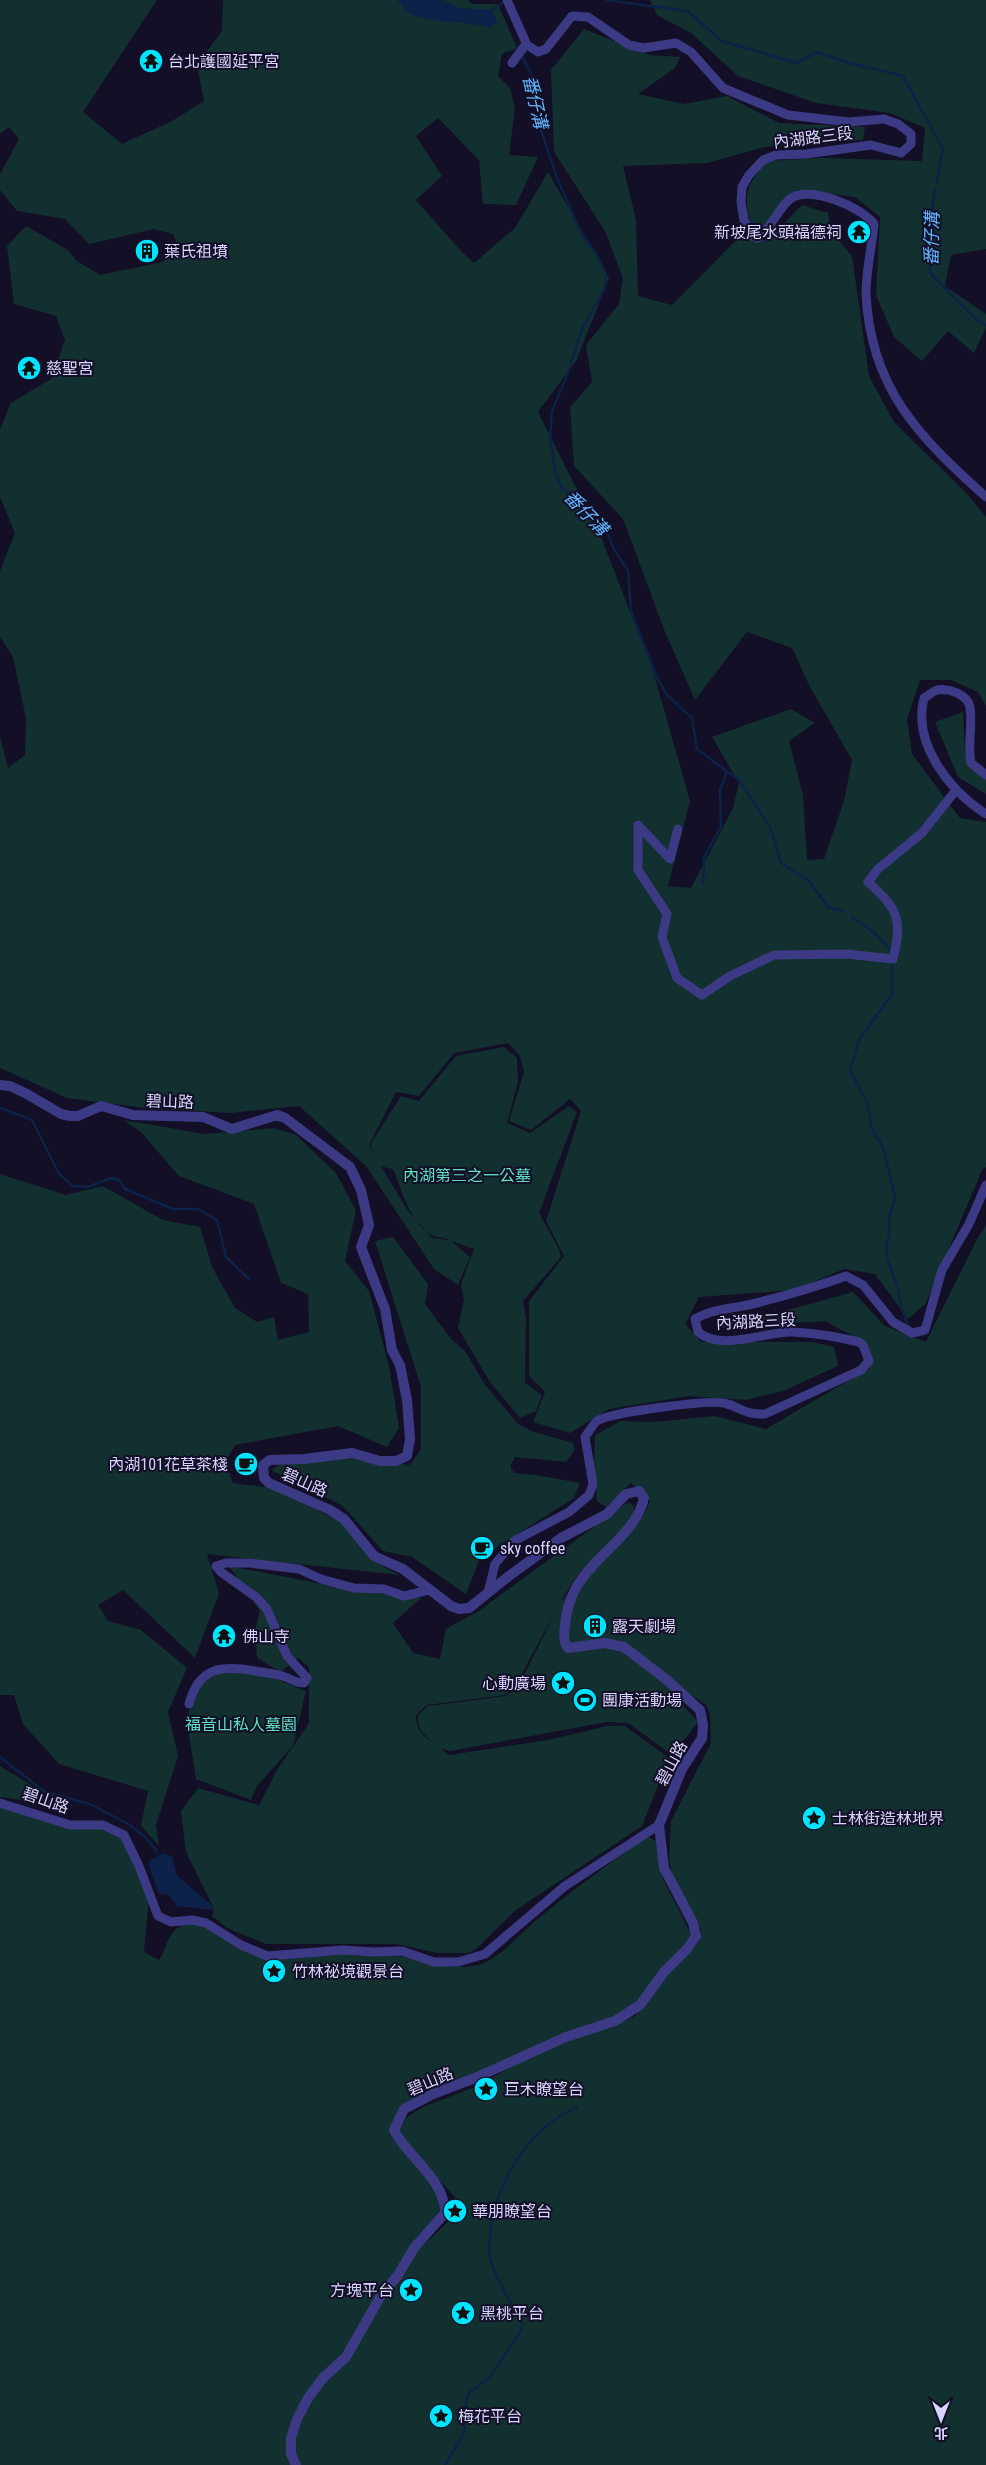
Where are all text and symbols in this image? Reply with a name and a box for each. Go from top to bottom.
temple icon: 台北護國延平宮 [138,48,164,74]
place label: 台北護國延平宮 [168,52,280,71]
water label: 番仔溝 [519,73,552,133]
street label: 內湖路三段 [772,123,854,152]
water label: 番仔溝 [921,209,943,266]
temple icon: 新坡尾水頭福德祠 [846,219,872,245]
place label: 新坡尾水頭福德祠 [714,223,842,242]
building icon: 葉氏祖墳 [134,238,160,264]
place label: 葉氏祖墳 [164,242,228,261]
temple icon: 慈聖宮 [16,355,42,381]
place label: 慈聖宮 [46,359,94,378]
water label: 番仔溝 [560,486,615,542]
street label: 碧山路 [146,1091,194,1112]
park label: 內湖第三之一公墓 [403,1166,531,1185]
street label: 內湖路三段 [716,1310,796,1333]
cafe icon: 內湖101花草茶棧 [233,1451,259,1477]
place label: 內湖101花草茶棧 [108,1455,228,1474]
street label: 碧山路 [279,1464,331,1501]
cafe icon: sky coffee [469,1535,495,1561]
place label: sky coffee [500,1539,565,1558]
building icon: 露天劇場 [582,1613,608,1639]
place label: 露天劇場 [612,1617,676,1636]
temple icon: 佛山寺 [211,1623,237,1649]
place label: 佛山寺 [242,1627,290,1646]
place icon: 心動廣場 [550,1670,576,1696]
place label: 心動廣場 [482,1674,546,1693]
sports icon: 團康活動場 [572,1687,598,1713]
place label: 團康活動場 [602,1691,682,1710]
park label: 福音山私人墓園 [185,1715,297,1734]
street label: 碧山路 [652,1738,691,1789]
street label: 碧山路 [20,1784,72,1817]
place icon: 士林街造林地界 [801,1805,827,1831]
place label: 士林街造林地界 [832,1809,944,1828]
place icon: 竹林祕境觀景台 [261,1958,287,1984]
place label: 竹林祕境觀景台 [292,1962,404,1981]
street label: 碧山路 [404,2063,456,2100]
place icon: 巨木瞭望台 [473,2076,499,2102]
place label: 巨木瞭望台 [504,2080,584,2099]
place icon: 華朋瞭望台 [442,2198,468,2224]
place label: 華朋瞭望台 [472,2202,552,2221]
place icon: 方塊平台 [398,2277,424,2303]
place label: 方塊平台 [330,2281,394,2300]
place icon: 黑桃平台 [450,2300,476,2326]
place label: 黑桃平台 [480,2304,544,2323]
north arrow [916,2395,966,2445]
place icon: 梅花平台 [428,2403,454,2429]
place label: 梅花平台 [458,2407,522,2426]
text: 北 [934,2425,948,2441]

